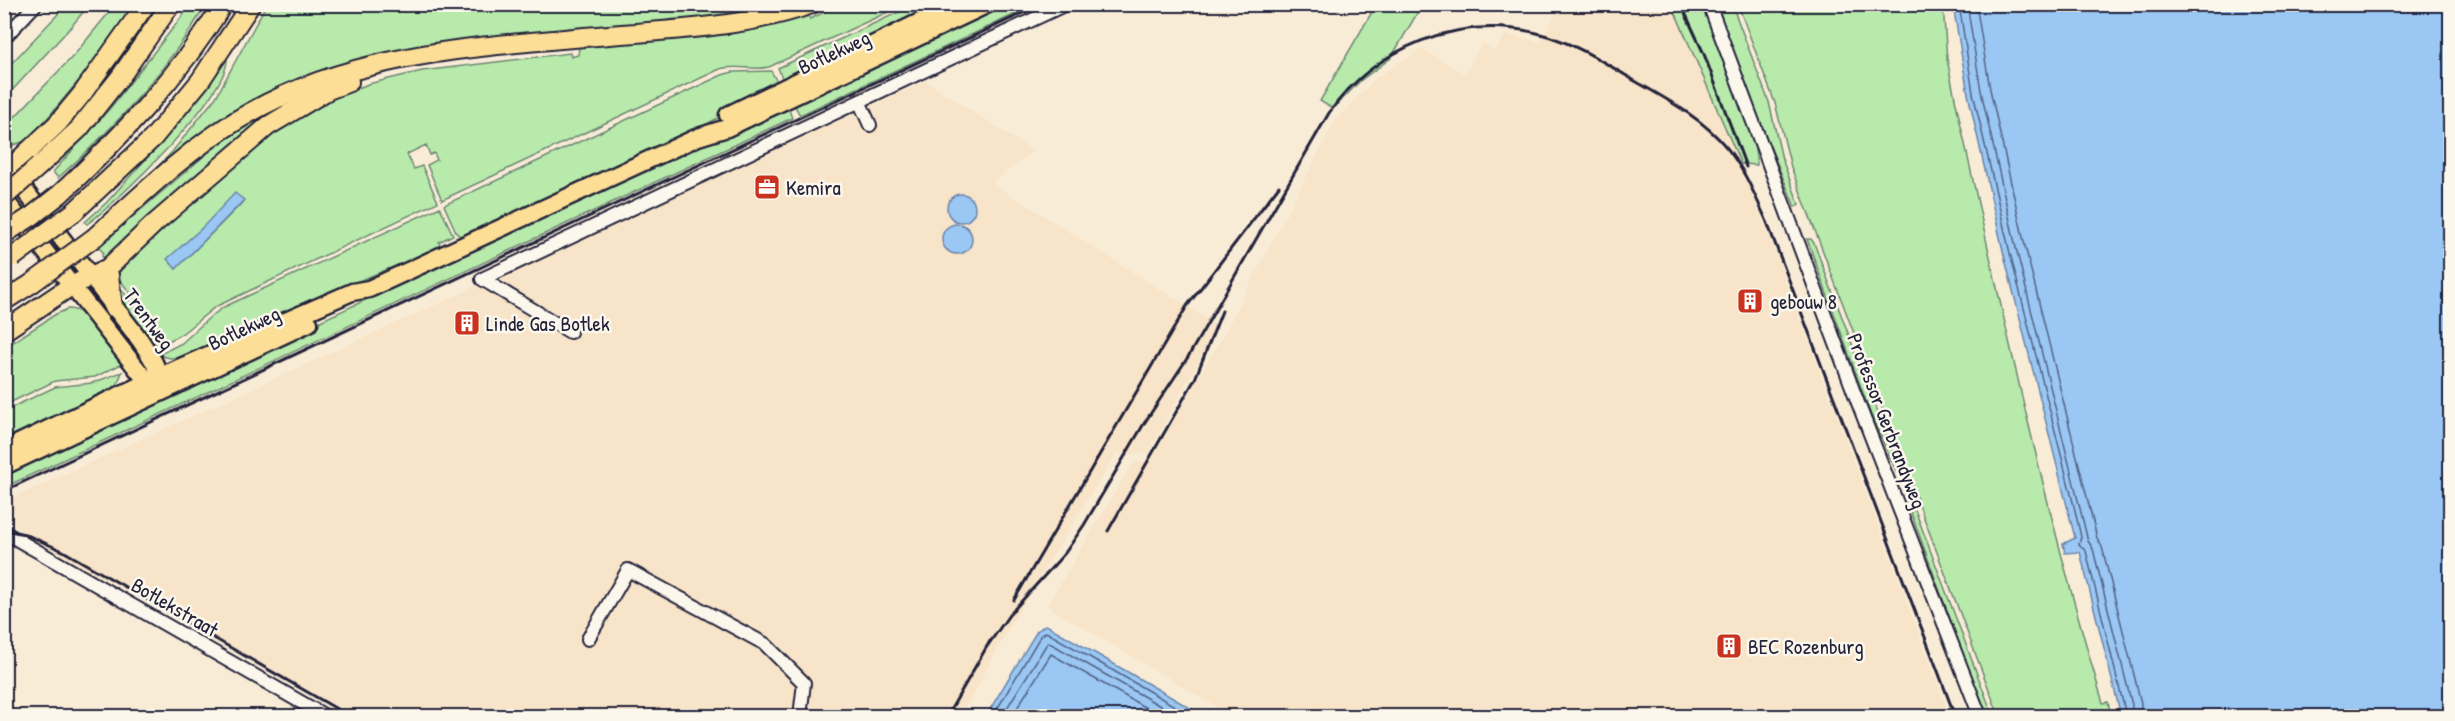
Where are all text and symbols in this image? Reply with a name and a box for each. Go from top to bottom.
street label: Botlekweg [793,23,875,81]
office icon: Kemira [752,172,782,202]
place label: Kemira [786,173,841,202]
street label: Trentweg [117,282,181,356]
building icon: gebouw 8 [1735,286,1765,316]
place label: gebouw 8 [1770,287,1837,316]
street label: Botlekweg [203,299,285,357]
building icon: Linde Gas Botlek [452,308,482,338]
place label: Linde Gas Botlek [486,309,610,338]
street label: Professor Gerbrandyweg [1840,329,1934,513]
street label: Botlekstraat [126,570,225,644]
building icon: BEC Rozenburg [1714,631,1744,661]
place label: BEC Rozenburg [1748,632,1864,661]

